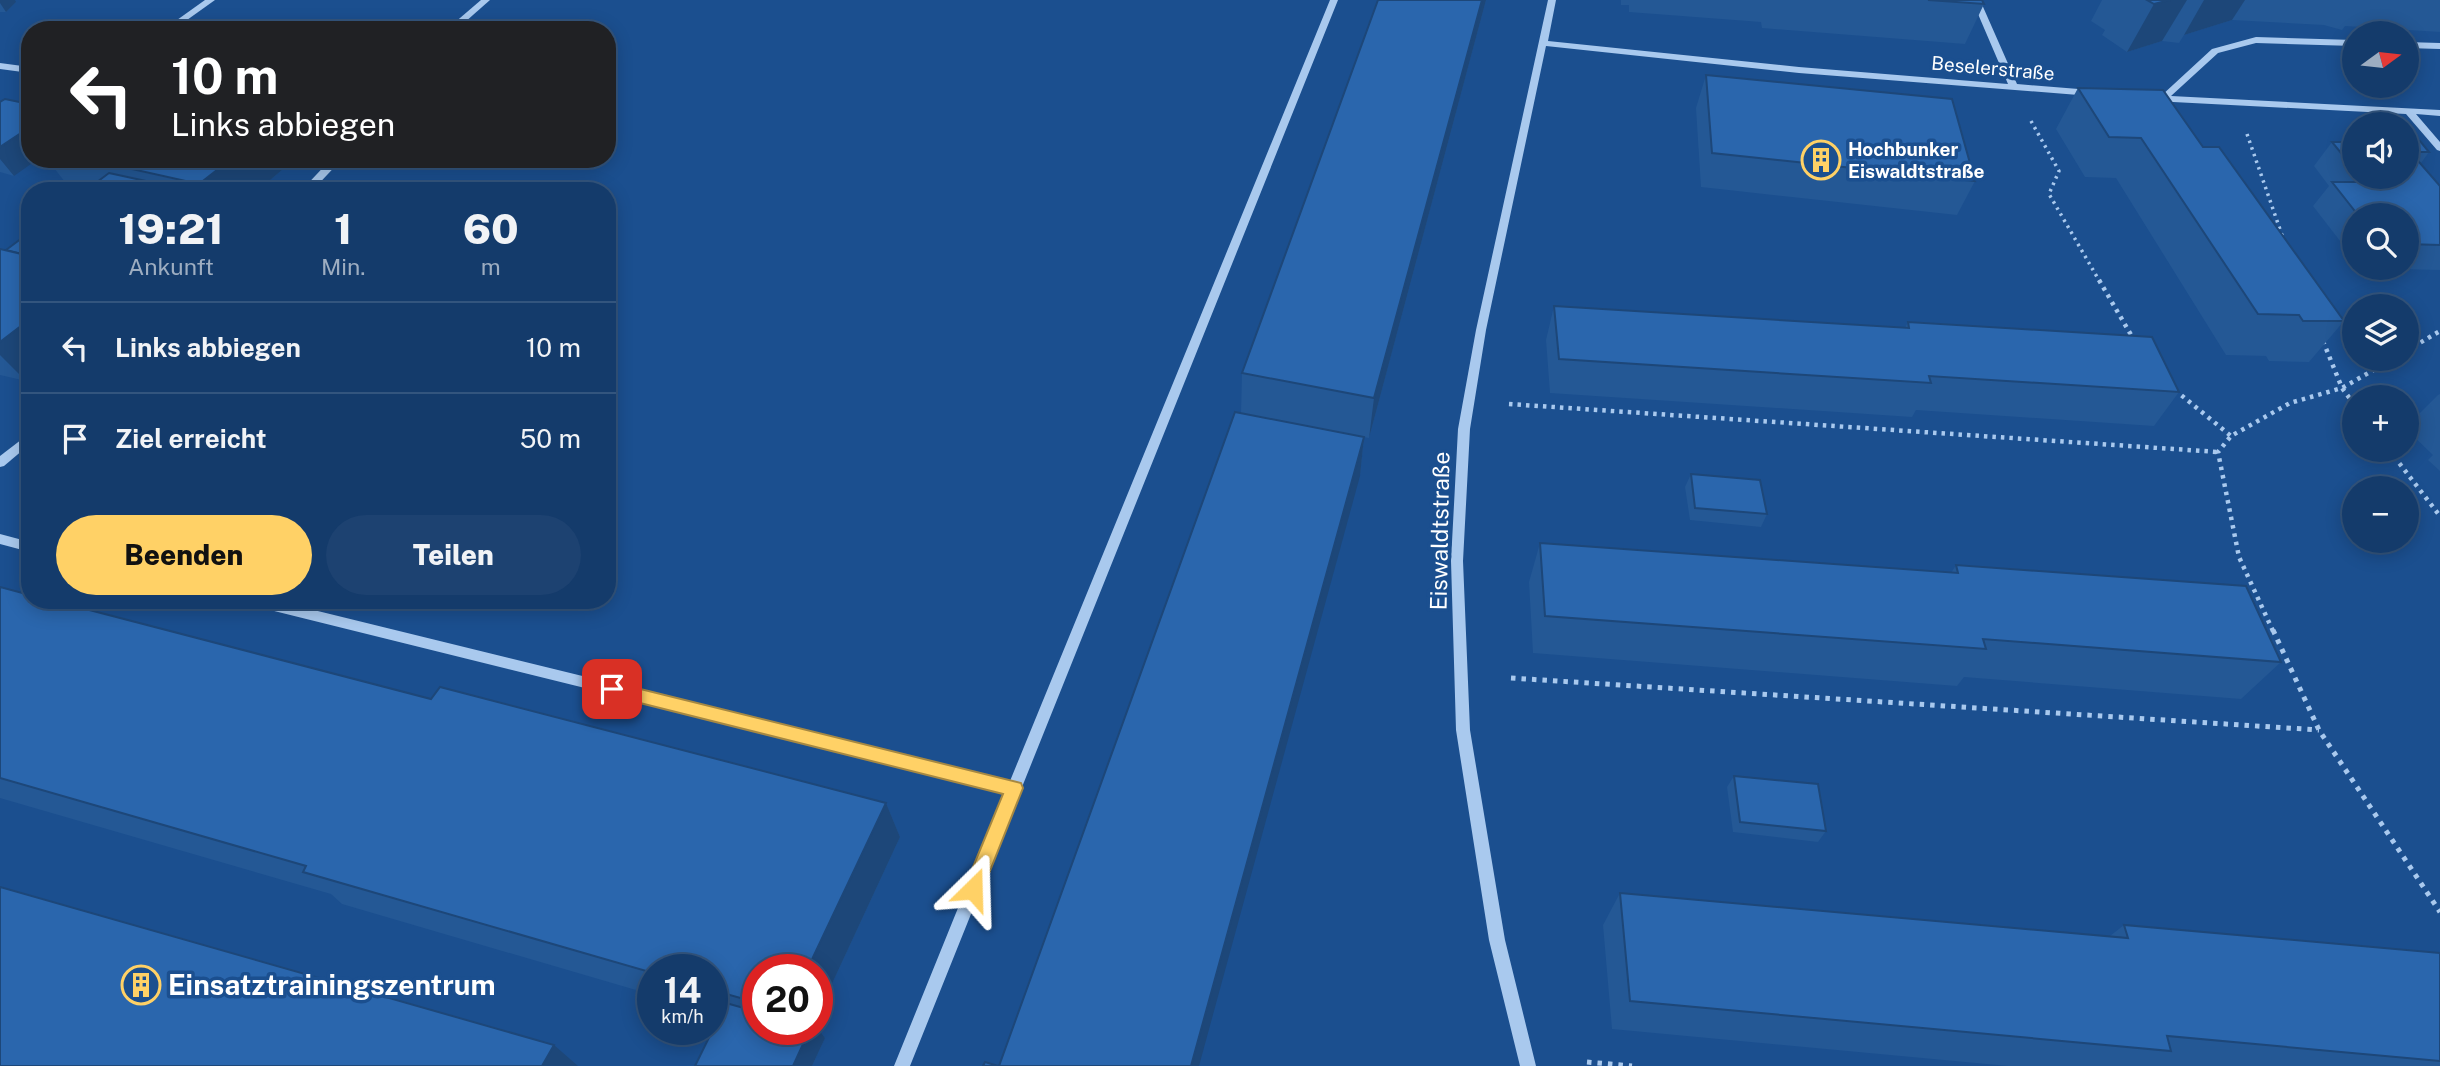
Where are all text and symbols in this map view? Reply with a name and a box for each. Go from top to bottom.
north arrow [2342,21,2418,98]
map controls [2342,21,2419,553]
text: 10 m [171,47,278,105]
icon: left [56,49,147,140]
street label: Beselerstraße [1930,52,2056,84]
text: Links abbiegen [171,106,395,143]
button: sound [2342,112,2419,189]
place label: Hochbunker Eiswaldtstraße [1848,138,1985,182]
building icon: Hochbunker Eiswaldtstraße [1800,139,1842,181]
button: search [2342,203,2419,280]
text: 19:21 [118,204,224,253]
text: 1 [334,204,352,253]
text: 60 [463,204,519,253]
text: Ankunft [128,253,214,280]
text: Min. [321,253,366,280]
text: m [481,253,501,280]
button: layers [2342,294,2419,371]
icon: left [56,329,94,367]
text: Links abbiegen [115,332,301,363]
text: 10 m [526,332,581,363]
button: + [2342,385,2419,462]
icon: arrive [56,420,94,458]
text: Ziel erreicht [115,423,267,454]
text: 50 m [520,423,581,454]
street label: Eiswaldtstraße [1425,451,1454,611]
button: − [2342,476,2419,553]
button: Beenden [56,515,312,595]
button: Teilen [326,515,581,595]
pin [582,659,642,719]
icon: arrive [593,670,631,708]
position arrow [936,852,1010,926]
speed limit sign: 20 [742,954,833,1045]
building icon: Einsatztrainingszentrum [120,964,162,1006]
place label: Einsatztrainingszentrum [168,968,496,1001]
text: 14 [664,970,701,1011]
text: km/h [661,1006,704,1027]

